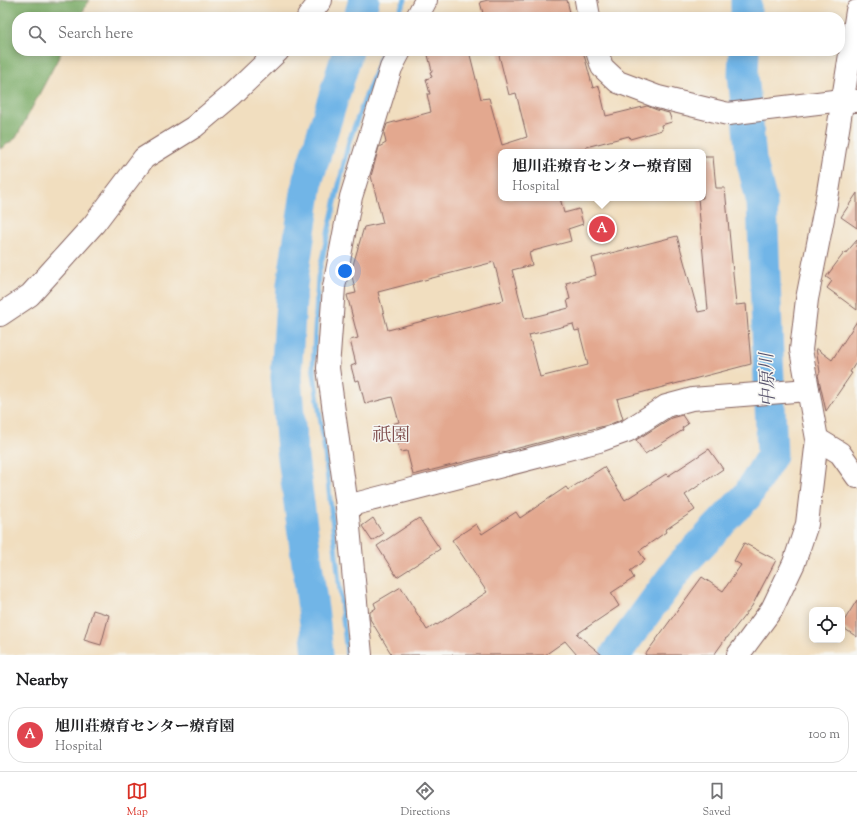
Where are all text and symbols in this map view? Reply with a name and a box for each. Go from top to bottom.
search box [12,12,845,56]
icon: search [26,23,48,45]
text: Search here [58,24,133,45]
popup [498,149,706,201]
text: 旭川荘療育センター療育園 [512,157,692,178]
text: Hospital [512,178,560,196]
pin: A [589,214,615,244]
your location [335,261,355,281]
water label: 中原川 [755,351,783,407]
district label: 祇園 [372,423,410,450]
map controls [809,607,845,643]
button: locate [809,607,845,643]
text: Nearby [16,669,68,693]
text: 旭川荘療育センター療育園 [55,717,234,738]
text: A [25,726,35,744]
text: 100 m [808,726,840,744]
text: Hospital [55,738,102,756]
tab: Map [126,780,148,820]
tab: Directions [401,780,450,820]
tab: Saved [703,780,731,820]

